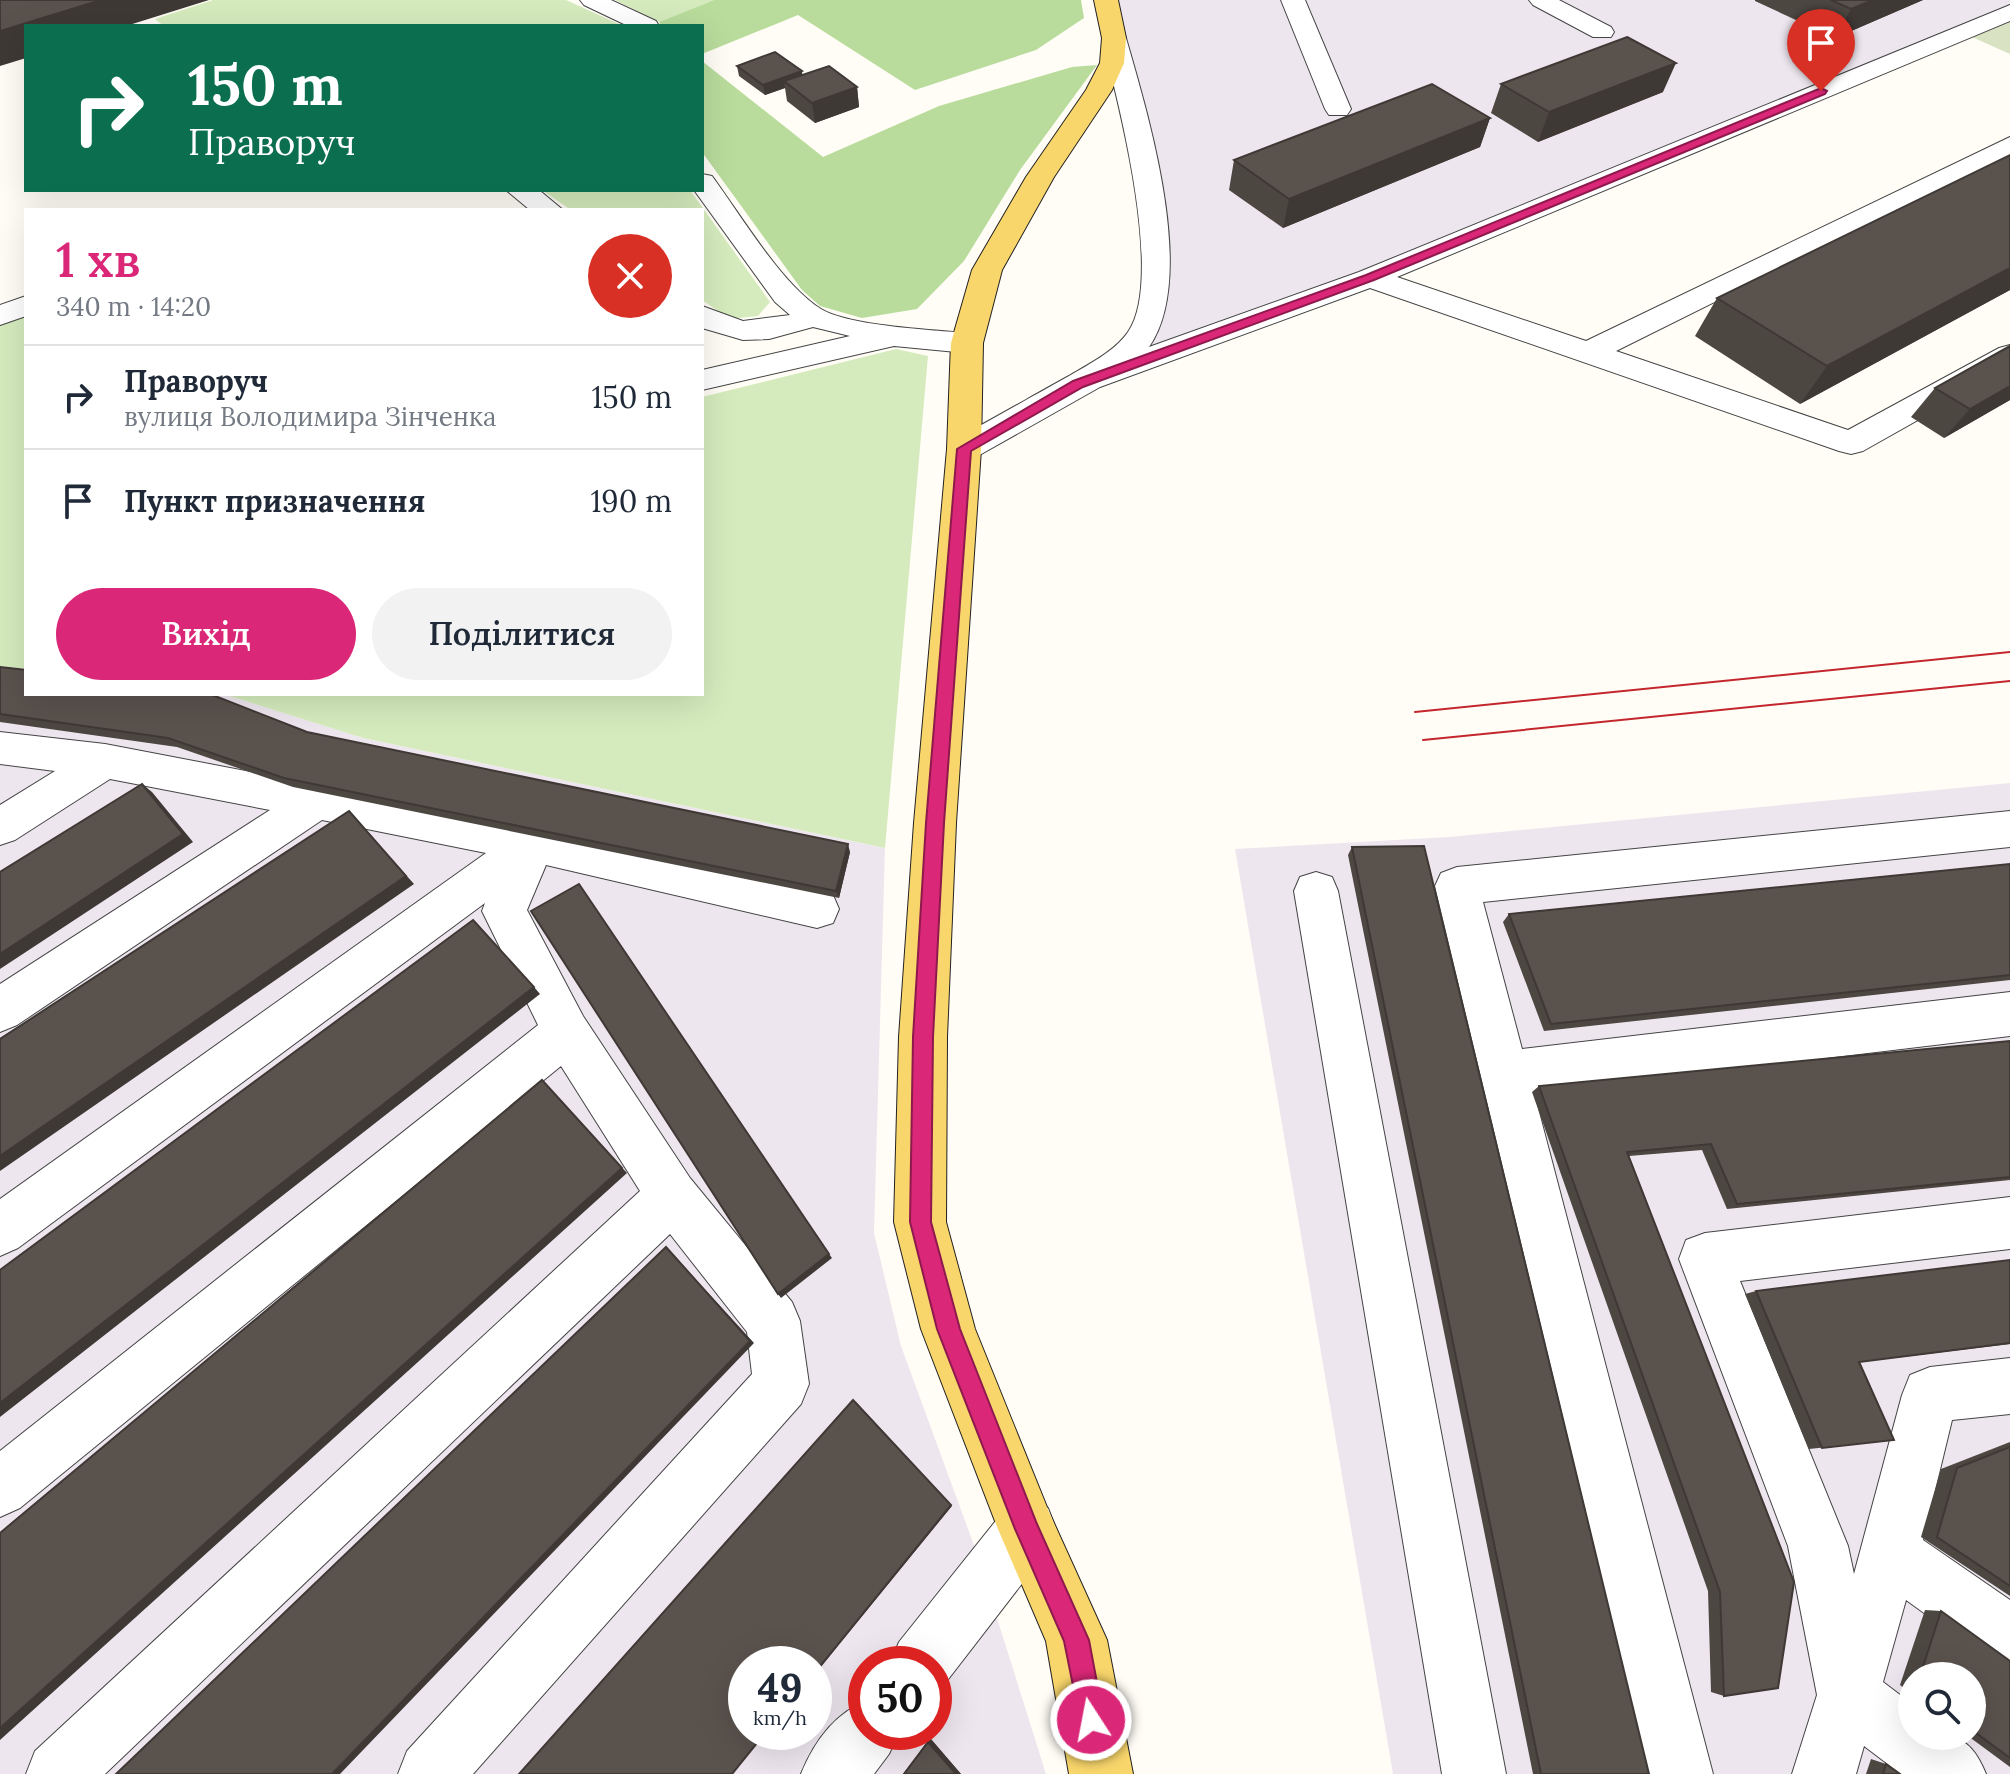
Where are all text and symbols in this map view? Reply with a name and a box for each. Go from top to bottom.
pin [1787,9,1855,91]
icon: arrive [1799,21,1843,65]
text: 150 m [188,49,343,120]
icon: right [56,56,160,160]
text: Праворуч [188,119,356,165]
text: 1 хв [56,229,140,290]
button: close [588,234,672,318]
text: 340 m · 14:20 [56,290,211,323]
text: Праворуч [124,362,268,400]
icon: right [56,375,100,419]
text: 150 m [591,378,672,416]
text: вулиця Володимира Зінченка [124,400,496,433]
icon: arrive [56,479,100,523]
text: Пункт призначення [124,482,426,520]
text: 190 m [590,482,672,520]
button: Вихід [56,588,356,680]
button: Поділитися [372,588,672,680]
speed limit sign: 50 [848,1646,952,1750]
text: 49 [758,1662,802,1713]
map controls [1898,1662,1986,1750]
button: search [1898,1662,1986,1750]
position arrow [1049,1678,1133,1762]
text: km/h [753,1705,807,1730]

